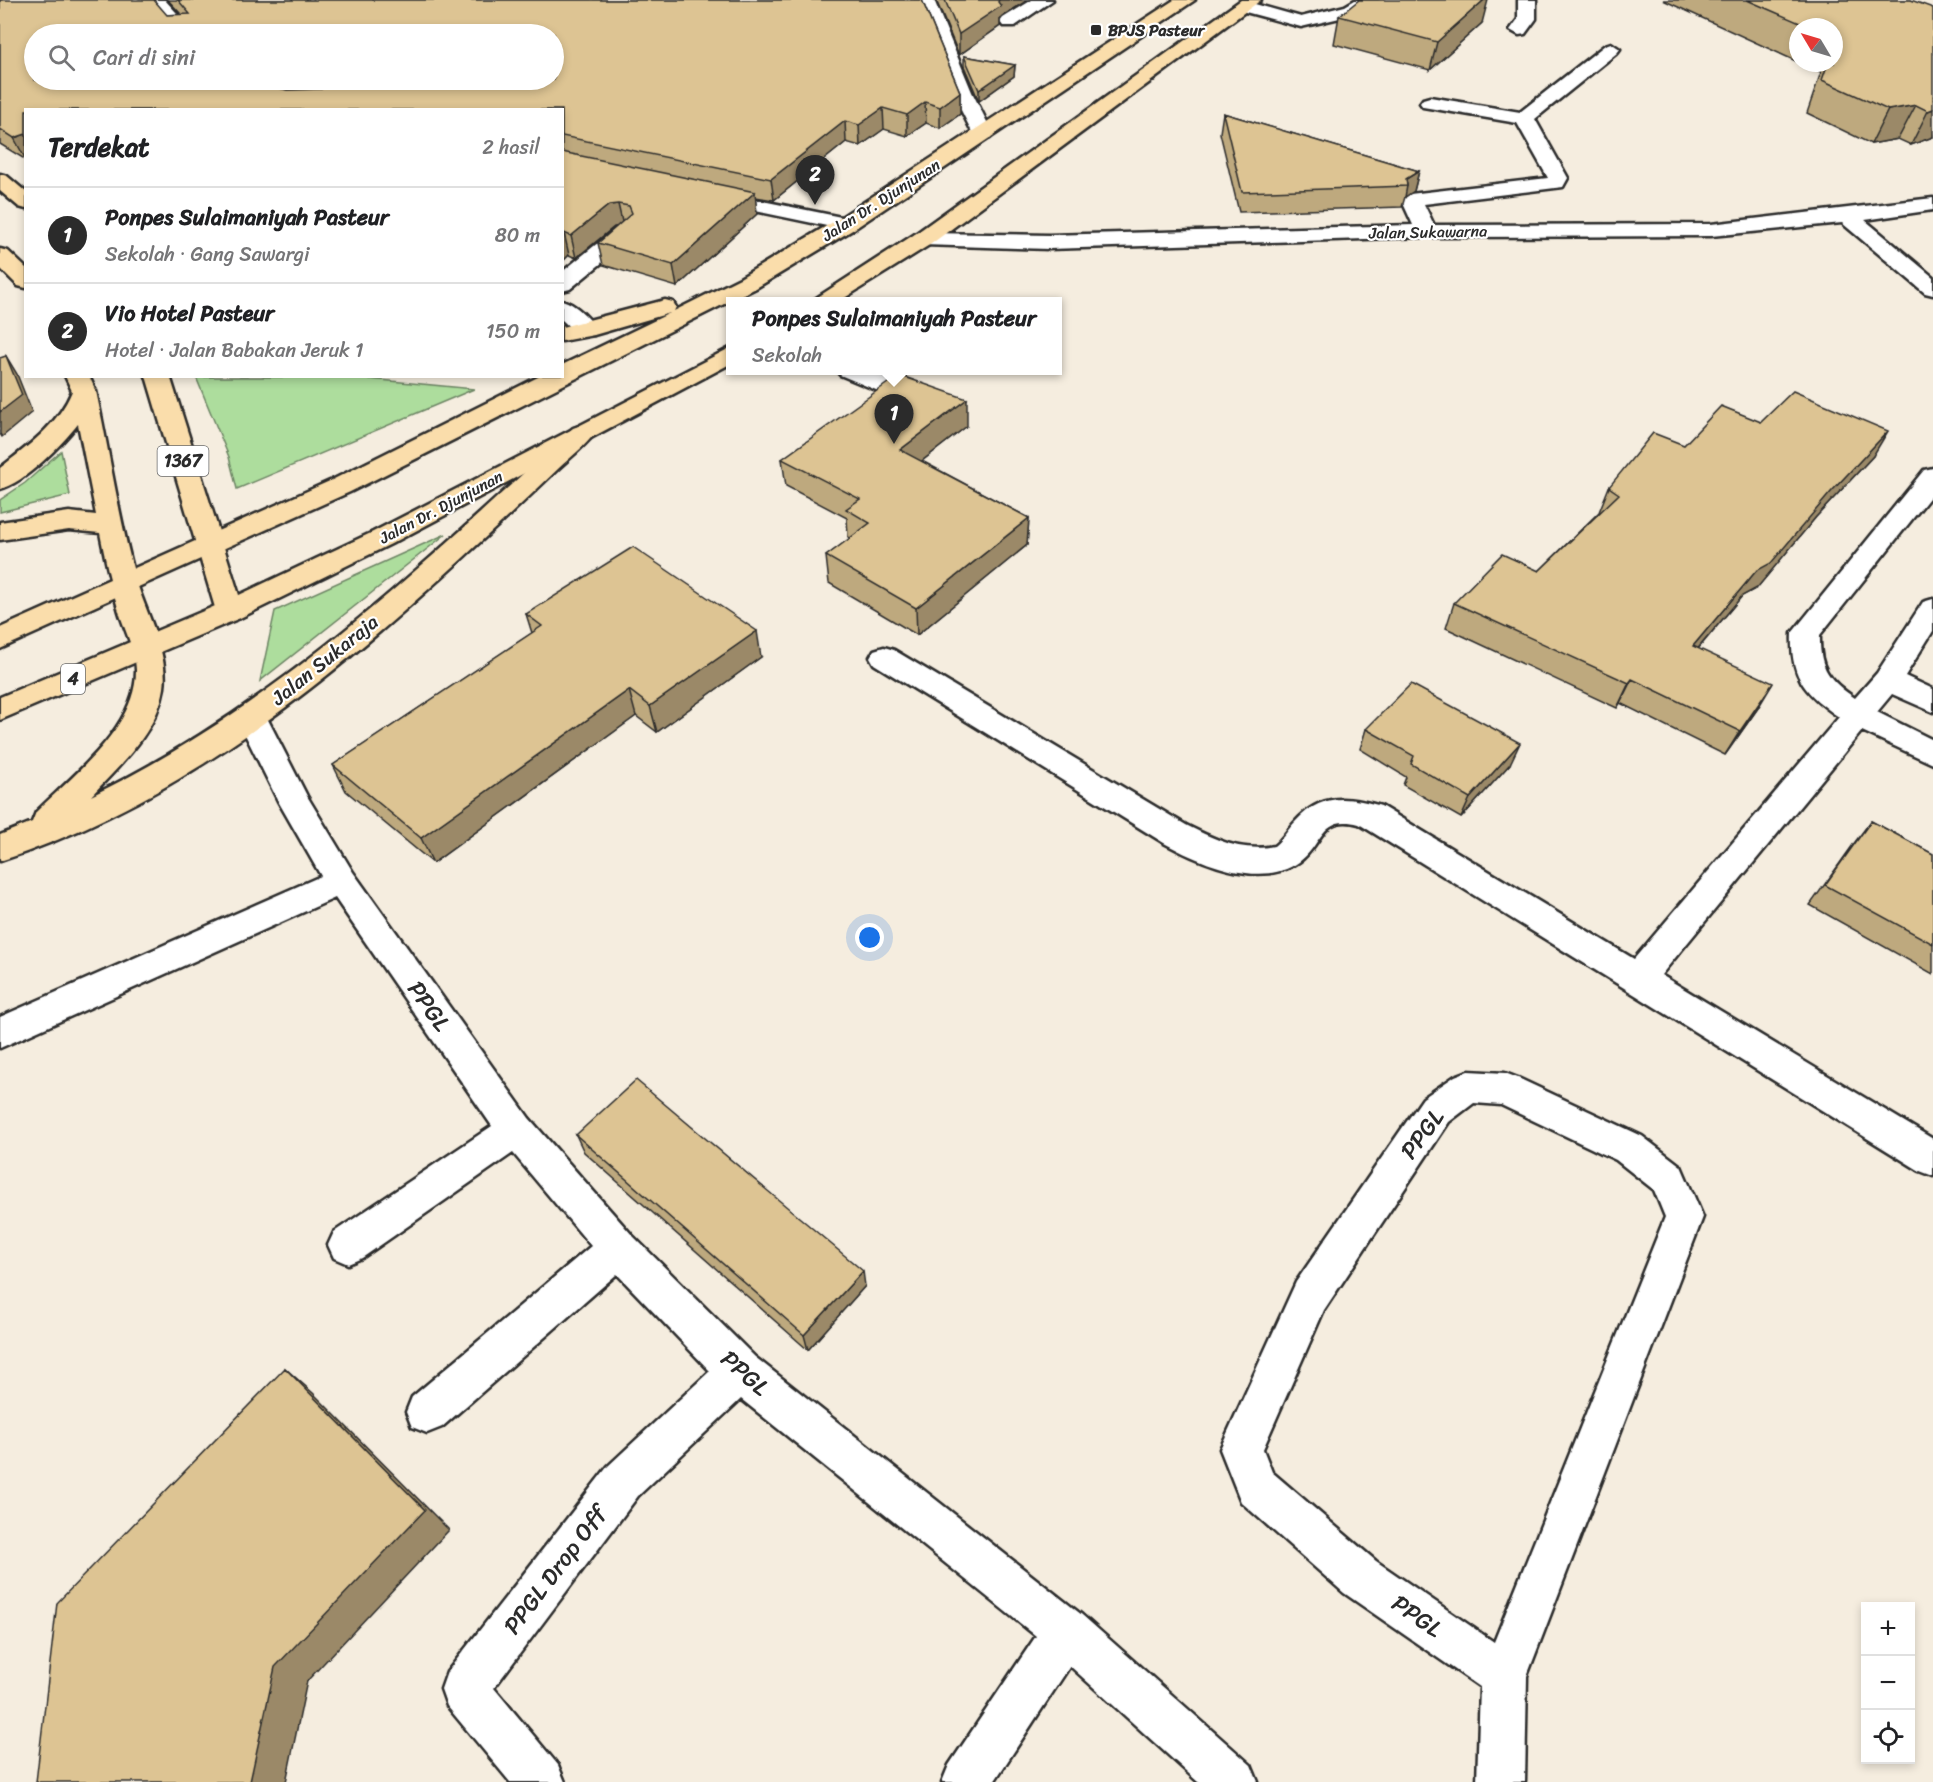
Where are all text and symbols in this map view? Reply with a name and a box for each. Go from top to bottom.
place label: BPJS Pasteur [1108,16,1206,45]
north arrow [1789,18,1843,72]
marker: BPJS Pasteur [1089,23,1103,37]
search box [24,24,564,90]
text: Cari di sini [93,38,195,77]
icon: search [45,41,78,74]
text: Terdekat [48,124,149,170]
text: 2 hasil [482,130,540,165]
street label: Jalan Dr. Djunjunan [815,150,946,250]
pin: 2 [796,156,834,205]
text: Ponpes Sulaimaniyah Pasteur [105,198,389,237]
street label: Jalan Sukawarna [1368,216,1487,248]
text: 1 [63,218,72,253]
text: 80 m [495,218,540,253]
text: Sekolah · Gang Sawargi [105,237,309,272]
text: Vio Hotel Pasteur [105,294,274,333]
popup [726,297,1062,375]
text: Ponpes Sulaimaniyah Pasteur [752,299,1036,338]
text: 2 [62,314,73,349]
text: 150 m [486,314,540,349]
text: Hotel · Jalan Babakan Jeruk 1 [105,333,364,368]
text: Sekolah [752,338,822,373]
pin: 1 [874,394,914,444]
road number: 1367 [158,446,208,476]
street label: Jalan Dr. Djunjunan [373,462,508,552]
street label: Jalan Sukaraja [263,606,386,715]
road number: 4 [61,664,85,694]
your location [855,923,884,952]
street label: PPGL [396,972,462,1040]
street label: PPGL [1389,1100,1455,1168]
street label: PPGL [711,1339,779,1407]
street label: PPGL Drop Off [492,1493,620,1644]
street label: PPGL [1383,1583,1451,1649]
map controls [1861,1602,1915,1764]
button: + [1861,1602,1915,1656]
button: − [1861,1656,1915,1710]
button: locate [1861,1710,1915,1764]

